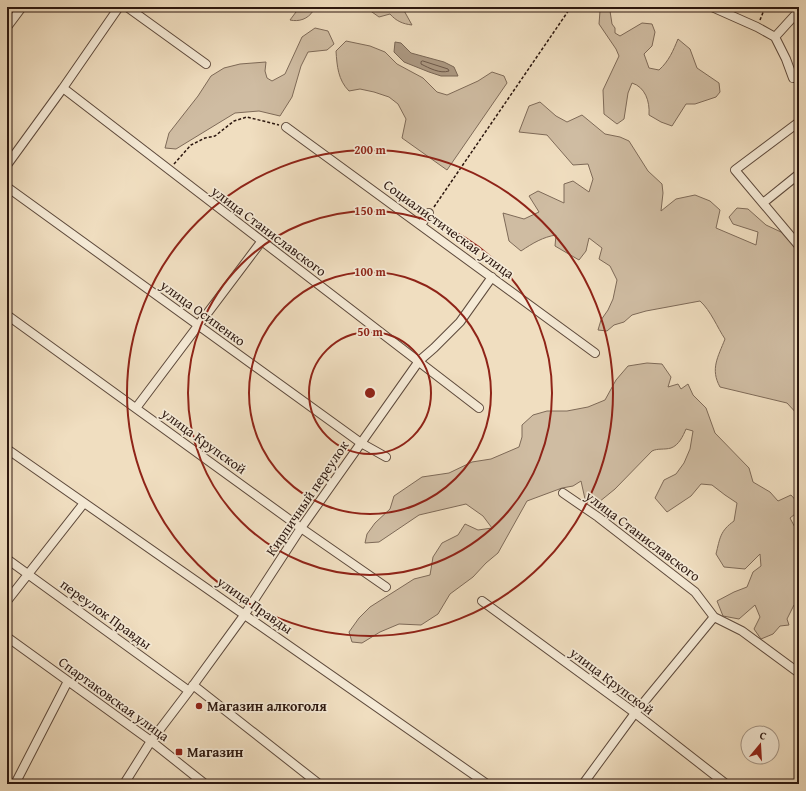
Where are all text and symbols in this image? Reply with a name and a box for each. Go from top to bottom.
text: 200 m [354,141,387,158]
street label: Социалистическая улица [380,175,519,283]
street label: улица Станиславского [206,180,331,281]
text: 150 m [354,202,387,219]
text: 100 m [354,263,387,280]
street label: улица Осипенко [155,275,250,351]
text: 50 m [357,323,383,340]
centre of rings [363,386,377,400]
street label: улица Крупской [156,403,251,479]
street label: Кирпичный переулок [261,436,354,560]
street label: улица Станиславского [580,485,705,586]
street label: улица Правды [212,571,297,639]
street label: переулок Правды [56,574,156,654]
street label: улица Крупской [565,642,658,719]
street label: Спартаковская улица [54,652,174,746]
place label: Магазин алкоголя [207,696,327,716]
marker: Магазин алкоголя [194,701,204,711]
north arrow [740,725,780,765]
text: С [758,727,769,744]
place label: Магазин [187,742,244,762]
marker: Магазин [174,747,184,757]

